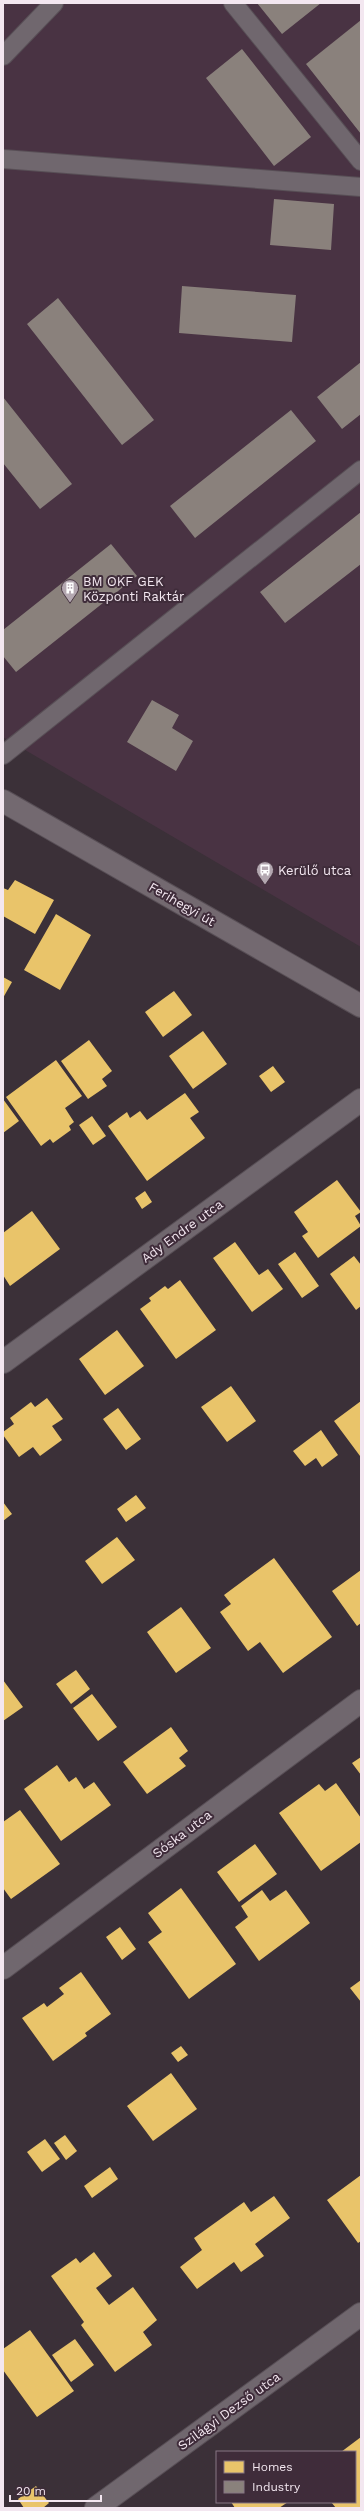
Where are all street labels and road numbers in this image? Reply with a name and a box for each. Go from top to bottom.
street label: Ferihegyi út [146,879,218,929]
street label: Ady Endre utca [138,1196,226,1266]
street label: Sóska utca [150,1807,215,1861]
street label: Szilágyi Dezső utca [175,2369,283,2453]

